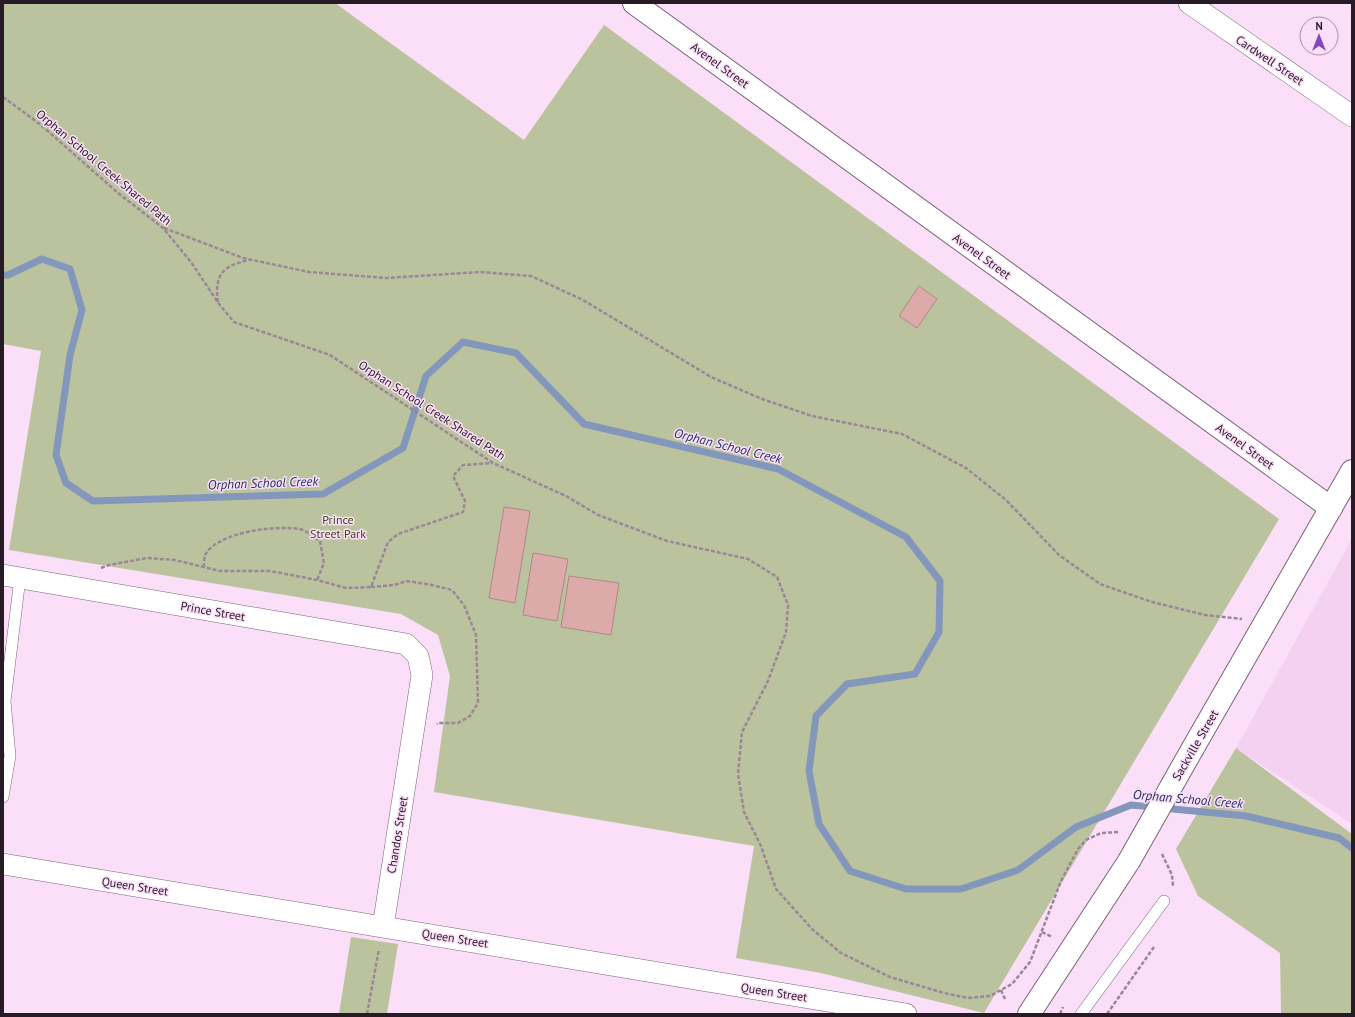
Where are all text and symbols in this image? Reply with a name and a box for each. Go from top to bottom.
north arrow [1299,16,1339,56]
text: N [1315,19,1323,33]
street label: Cardwell Street [1233,32,1307,88]
street label: Avenel Street [688,39,752,91]
street label: Orphan School Creek Shared Path [33,106,175,228]
street label: Avenel Street [950,230,1014,282]
street label: Orphan School Creek Shared Path [356,357,508,463]
street label: Avenel Street [1213,420,1277,472]
water label: Orphan School Creek [672,424,785,468]
water label: Orphan School Creek [208,473,320,493]
park label: Prince Street Park [310,512,366,541]
street label: Prince Street [180,598,246,624]
street label: Sackville Street [1169,707,1221,783]
water label: Orphan School Creek [1132,786,1245,812]
street label: Chandos Street [384,795,410,875]
street label: Queen Street [101,873,169,899]
street label: Queen Street [421,925,489,951]
street label: Queen Street [740,979,808,1005]

